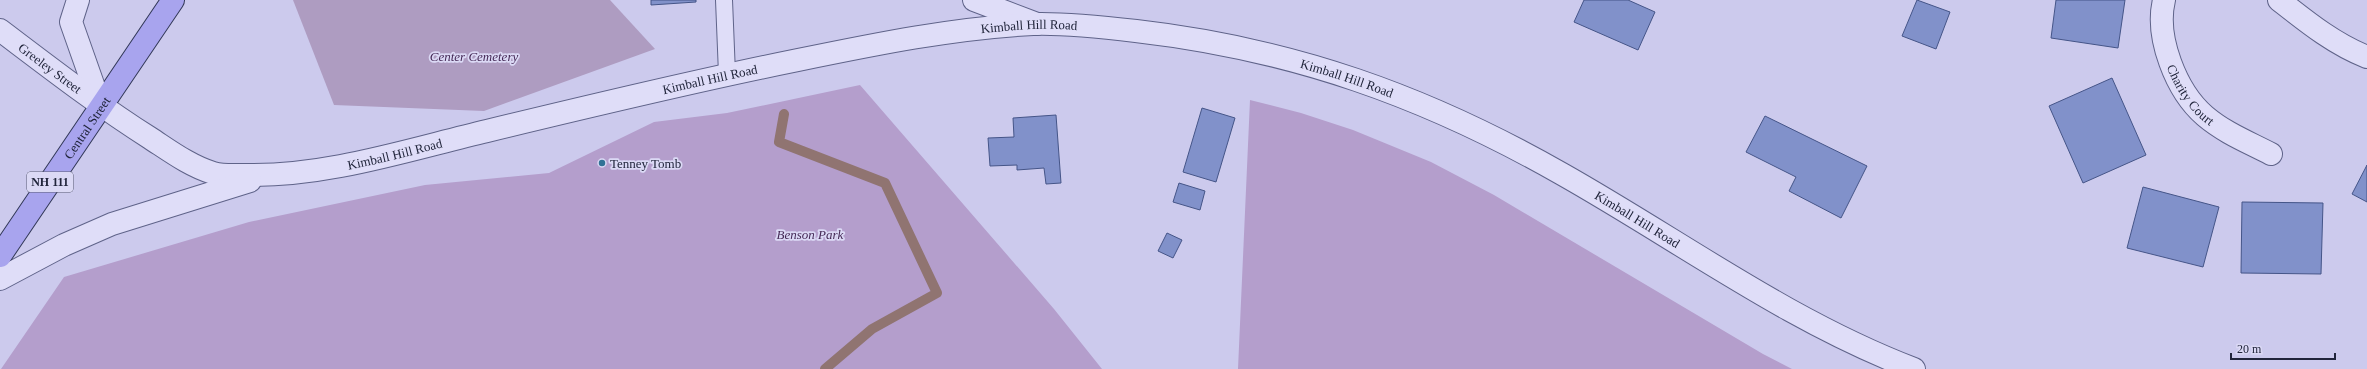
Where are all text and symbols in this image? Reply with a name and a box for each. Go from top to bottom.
street label: Kimball Hill Road [980,17,1078,36]
street label: Greeley Street [16,40,85,97]
park label: Center Cemetery [430,49,518,64]
street label: Kimball Hill Road [1299,56,1396,101]
street label: Kimball Hill Road [661,61,759,97]
street label: Charity Court [2164,62,2217,129]
street label: Central Street [61,94,114,162]
street label: Kimball Hill Road [346,135,444,173]
place label: Tenney Tomb [610,156,681,171]
marker: Tenney Tomb [597,158,607,168]
road number: NH 111 [27,172,73,192]
street label: Kimball Hill Road [1592,188,1683,251]
park label: Benson Park [777,227,844,242]
scale bar [2231,335,2335,361]
text: 20 m [2237,342,2262,356]

